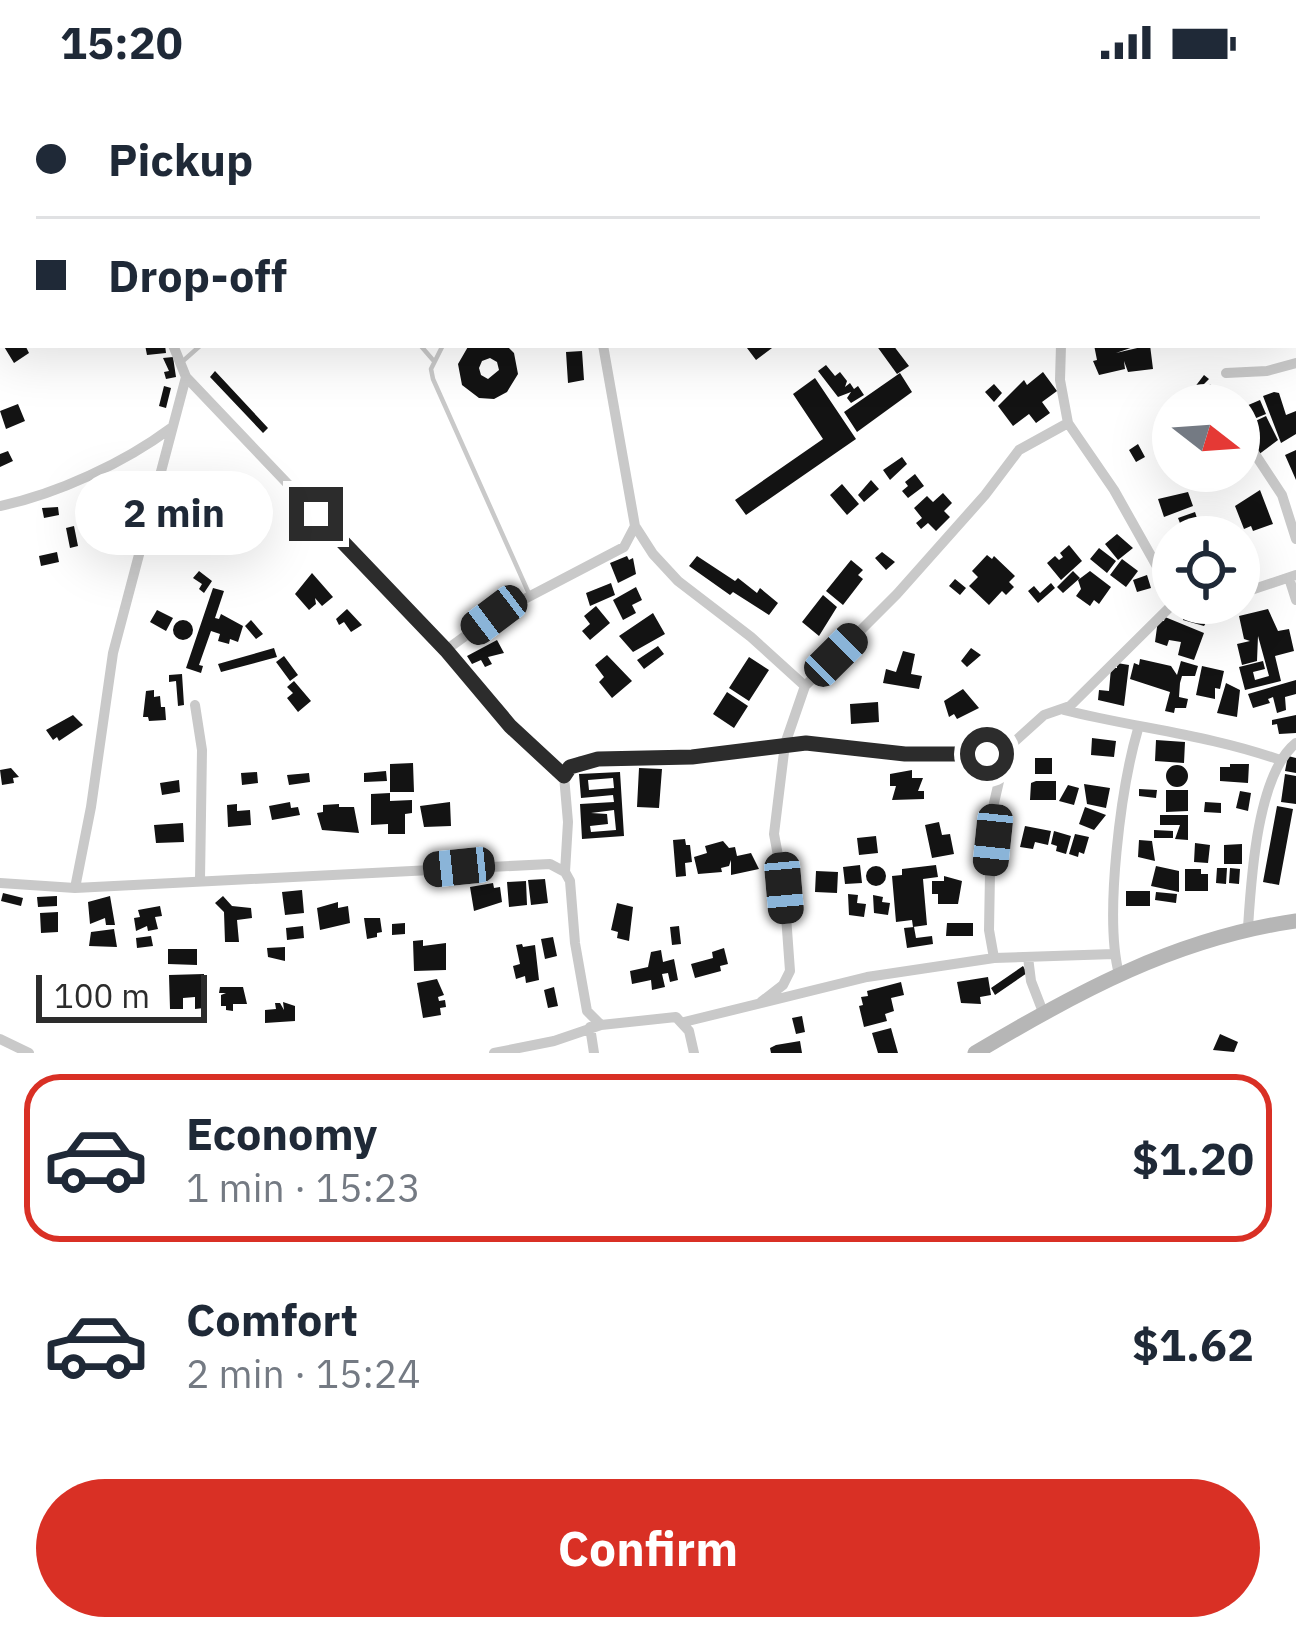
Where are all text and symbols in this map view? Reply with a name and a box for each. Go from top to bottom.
text: 15:20 [60,13,183,71]
text: Pickup [108,130,253,188]
text: Drop-off [108,246,287,304]
north arrow [1152,384,1260,492]
map controls [1152,384,1260,624]
callout: 2 min [76,472,274,556]
text: 2 min [123,487,225,538]
route end [289,487,343,541]
button: locate [1152,516,1260,624]
car [454,579,534,651]
car [798,617,874,693]
route start [960,727,1014,781]
car [971,802,1015,878]
car [421,845,497,889]
car [763,851,805,925]
scale bar [36,969,207,1022]
text: 100 m [54,974,150,1017]
icon: car [42,1104,150,1212]
text: Economy [186,1104,377,1162]
text: $1.20 [1132,1129,1254,1187]
text: 1 min · 15:23 [186,1162,421,1213]
icon: car [42,1290,150,1398]
text: Comfort [186,1290,358,1348]
text: $1.62 [1132,1315,1254,1373]
text: 2 min · 15:24 [186,1348,421,1399]
button: Confirm [36,1479,1260,1617]

